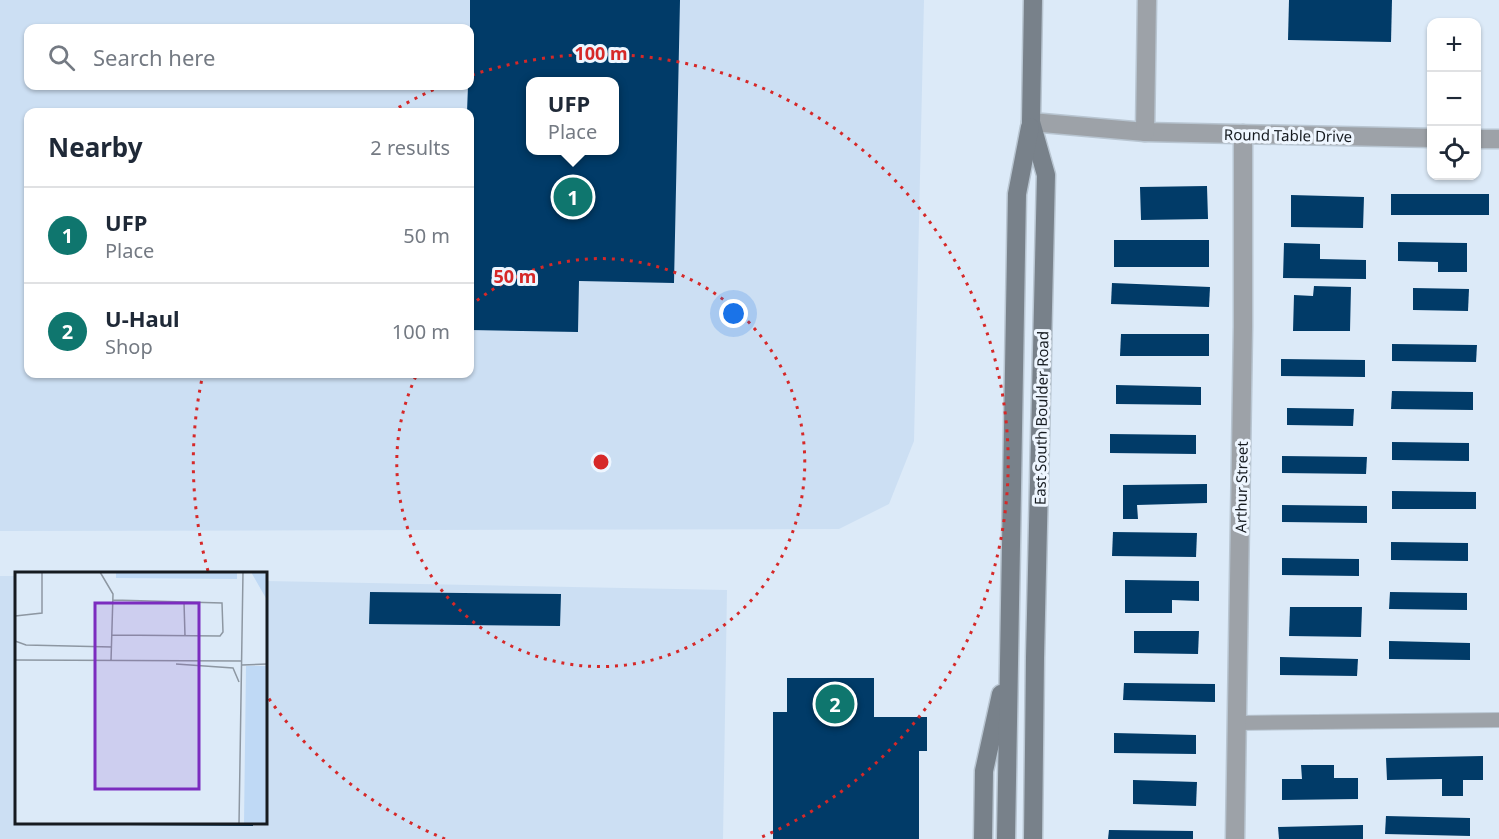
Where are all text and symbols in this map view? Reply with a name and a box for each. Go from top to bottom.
map controls [1427,18,1481,180]
button: + [1427,18,1481,72]
search box [24,24,474,90]
icon: search [45,41,78,74]
text: 100 m [574,41,628,65]
text: Search here [93,42,215,72]
button: − [1427,72,1481,126]
popup [526,77,619,155]
text: UFP [548,88,590,118]
text: Place [548,118,597,145]
street label: Round Table Drive [1224,124,1352,146]
button: locate [1427,126,1481,180]
text: Nearby [48,129,143,165]
text: 2 results [370,134,450,161]
pin: 1 [554,174,592,220]
text: UFP [105,207,147,237]
text: 1 [62,222,73,249]
text: 50 m [403,222,450,249]
text: Place [105,237,154,264]
text: 50 m [494,264,536,288]
your location [719,299,748,328]
text: U-Haul [105,303,180,333]
text: 2 [62,318,73,345]
text: 100 m [392,318,450,345]
street label: East South Boulder Road [1029,331,1053,505]
text: Shop [105,333,153,360]
street label: Arthur Street [1230,440,1252,533]
centre of rings [591,452,611,472]
inset map [15,572,267,824]
pin: 2 [816,682,854,726]

